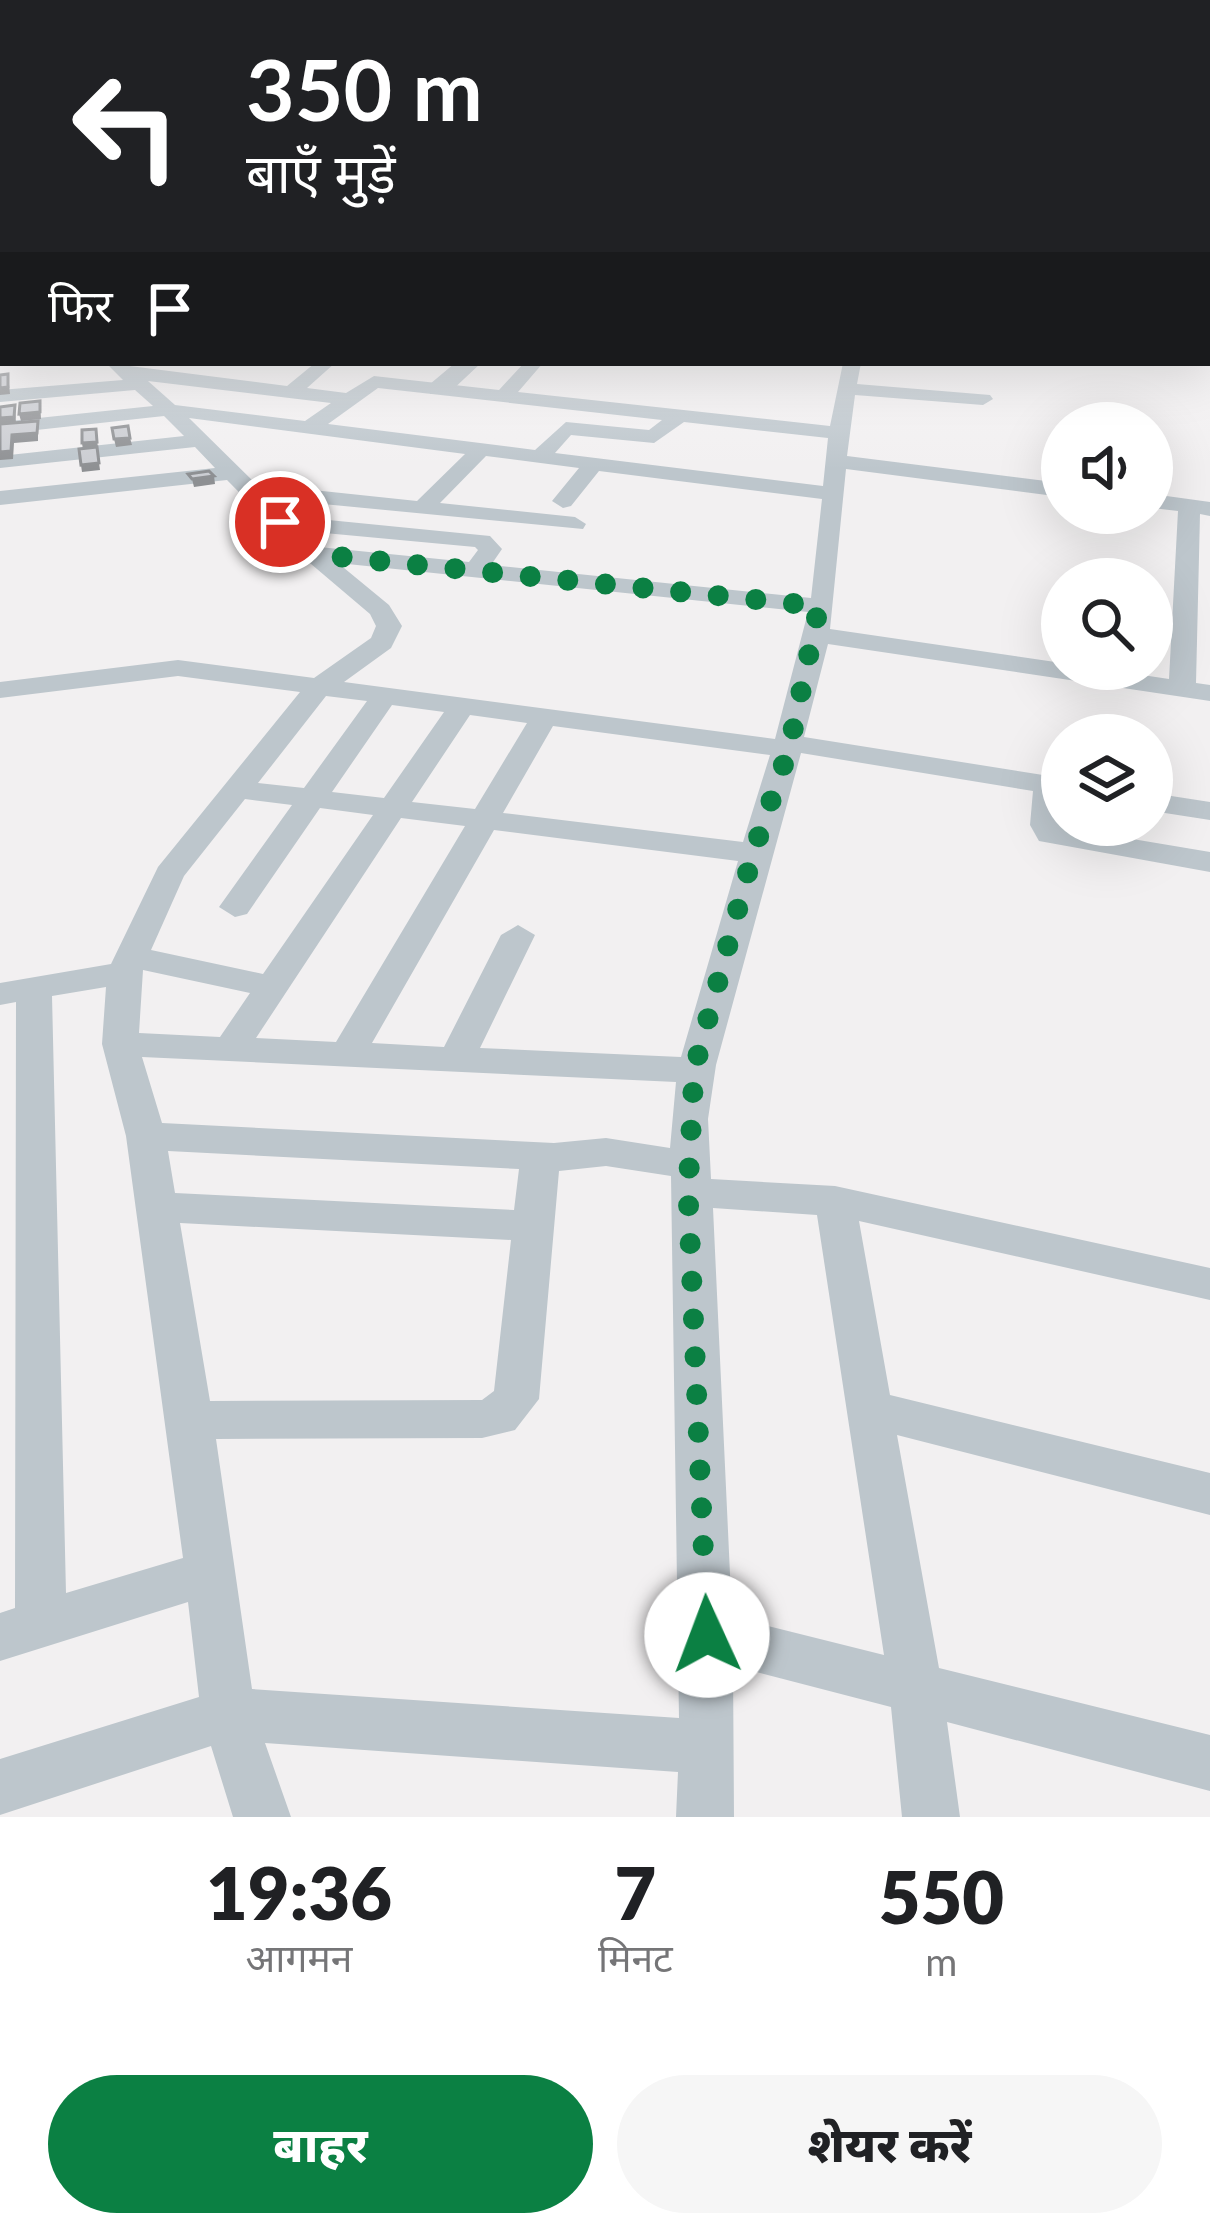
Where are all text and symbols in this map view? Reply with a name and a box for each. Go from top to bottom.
text: 350 m [246,38,483,139]
icon: left [48,48,204,204]
text: बाएँ मुड़ें [246,140,396,205]
icon: arrive [137,276,203,342]
text: फिर [48,278,113,332]
map controls [1041,402,1173,846]
button: sound [1041,402,1173,534]
pin [229,471,331,573]
icon: arrive [247,489,313,555]
button: search [1041,558,1173,690]
button: layers [1041,714,1173,846]
position arrow [644,1572,770,1698]
text: 19:36 [206,1849,392,1935]
text: 7 [615,1849,656,1935]
text: 550 [879,1853,1004,1939]
text: आगमन [246,1934,352,1980]
text: मिनट [598,1934,673,1980]
text: m [925,1938,957,1984]
button: बाहर [48,2075,593,2213]
button: शेयर करें [617,2075,1162,2213]

